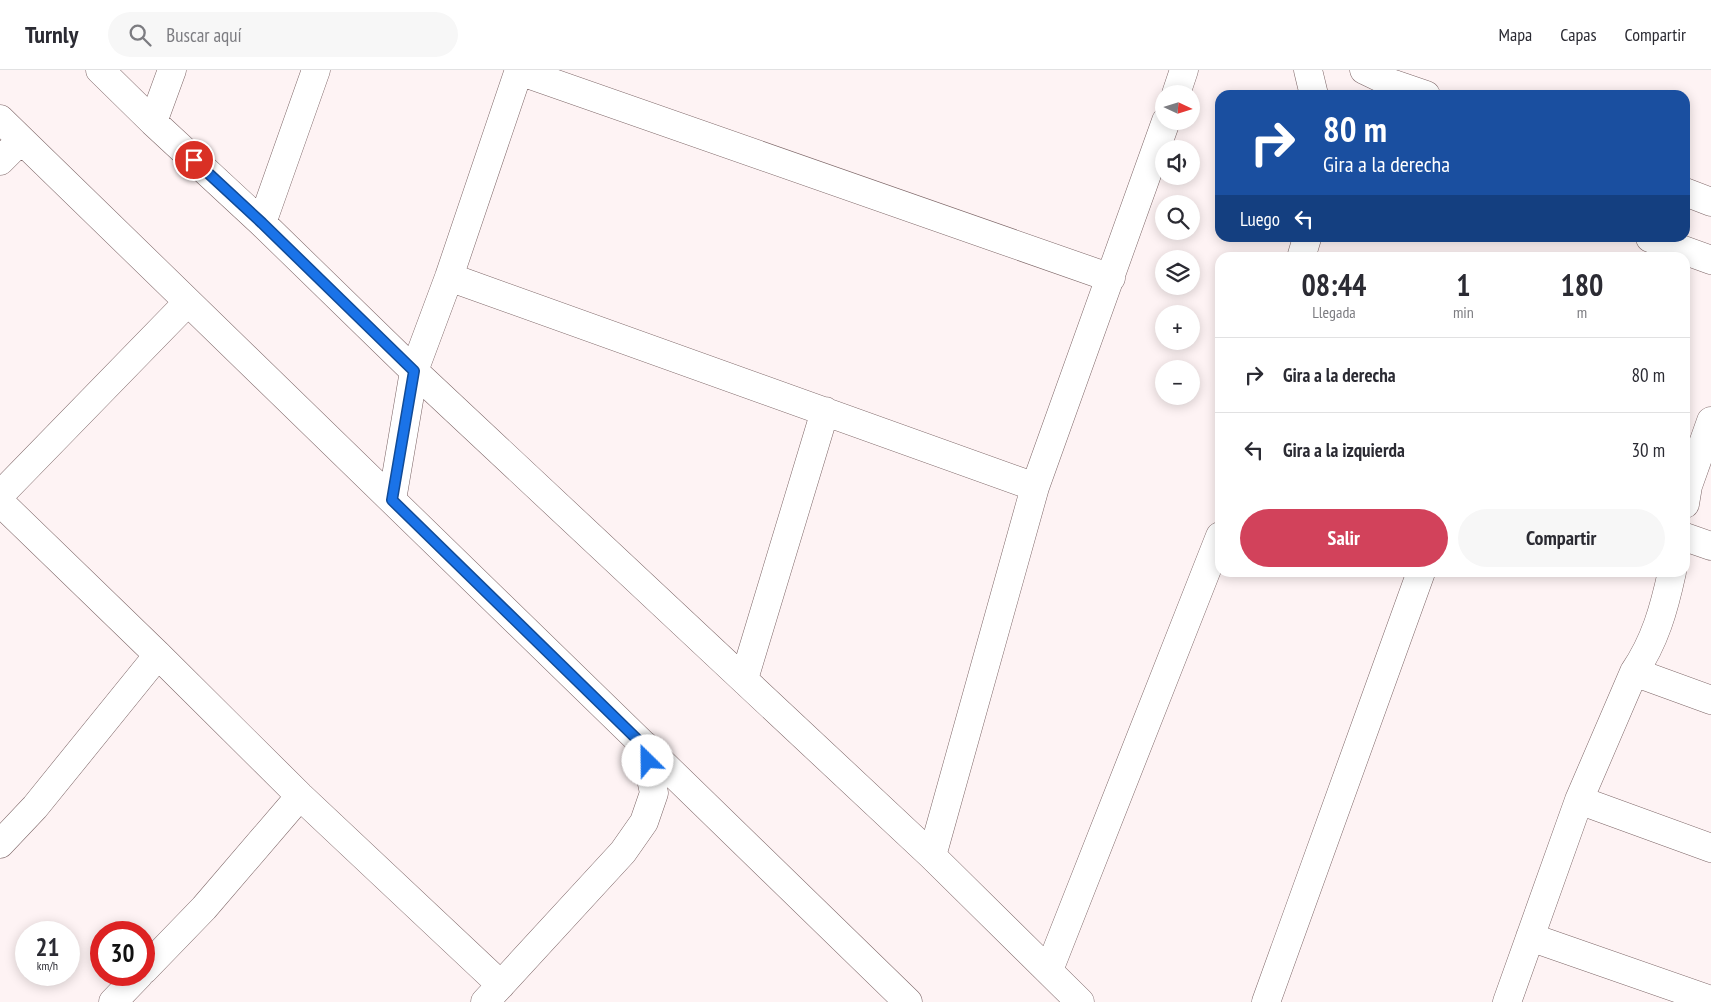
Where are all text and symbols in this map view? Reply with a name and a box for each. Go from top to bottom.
search box [108,12,458,57]
text: Turnly [25,19,78,50]
icon: search [126,21,154,49]
text: Buscar aquí [166,23,242,47]
text: Mapa [1499,23,1532,46]
text: Capas [1560,23,1597,46]
text: Compartir [1625,23,1686,46]
north arrow [1155,85,1200,130]
map controls [1155,85,1200,405]
text: 80 m [1323,106,1387,152]
icon: right [1240,110,1305,175]
pin [173,139,215,181]
button: sound [1155,140,1200,185]
icon: arrive [180,146,208,174]
text: Gira a la derecha [1323,150,1450,178]
button: search [1155,195,1200,240]
icon: left [1290,205,1318,233]
text: Luego [1240,207,1280,231]
button: layers [1155,250,1200,295]
text: 08:44 [1302,265,1366,304]
text: 1 [1456,265,1471,304]
text: 180 [1560,265,1603,304]
text: Llegada [1312,302,1356,322]
text: min [1453,302,1474,322]
text: m [1577,302,1587,322]
button: + [1155,305,1200,350]
button: − [1155,360,1200,405]
icon: right [1240,361,1268,389]
text: Gira a la derecha [1283,363,1396,387]
text: 80 m [1632,363,1665,387]
icon: left [1240,436,1268,464]
text: Gira a la izquierda [1283,438,1405,462]
text: 30 m [1632,438,1665,462]
button: Salir [1240,509,1448,567]
button: Compartir [1458,509,1665,567]
position arrow [621,734,673,786]
speed limit sign: 30 [90,921,155,986]
text: 21 [36,931,59,963]
text: km/h [37,958,58,973]

